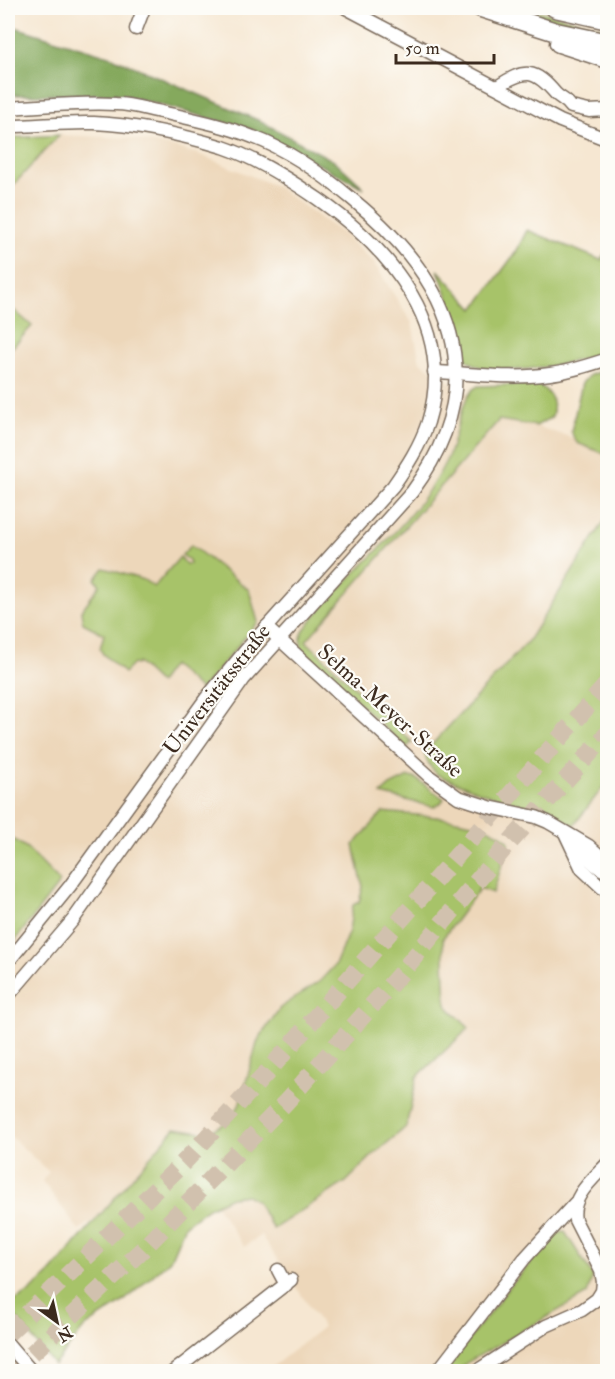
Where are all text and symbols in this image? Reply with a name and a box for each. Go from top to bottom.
scale bar [396,27,494,65]
text: 50 m [405,37,440,60]
street label: Universitätsstraße [157,618,277,761]
street label: Selma-Meyer-Straße [312,638,469,784]
north arrow [27,1292,87,1352]
text: N [53,1321,77,1346]

